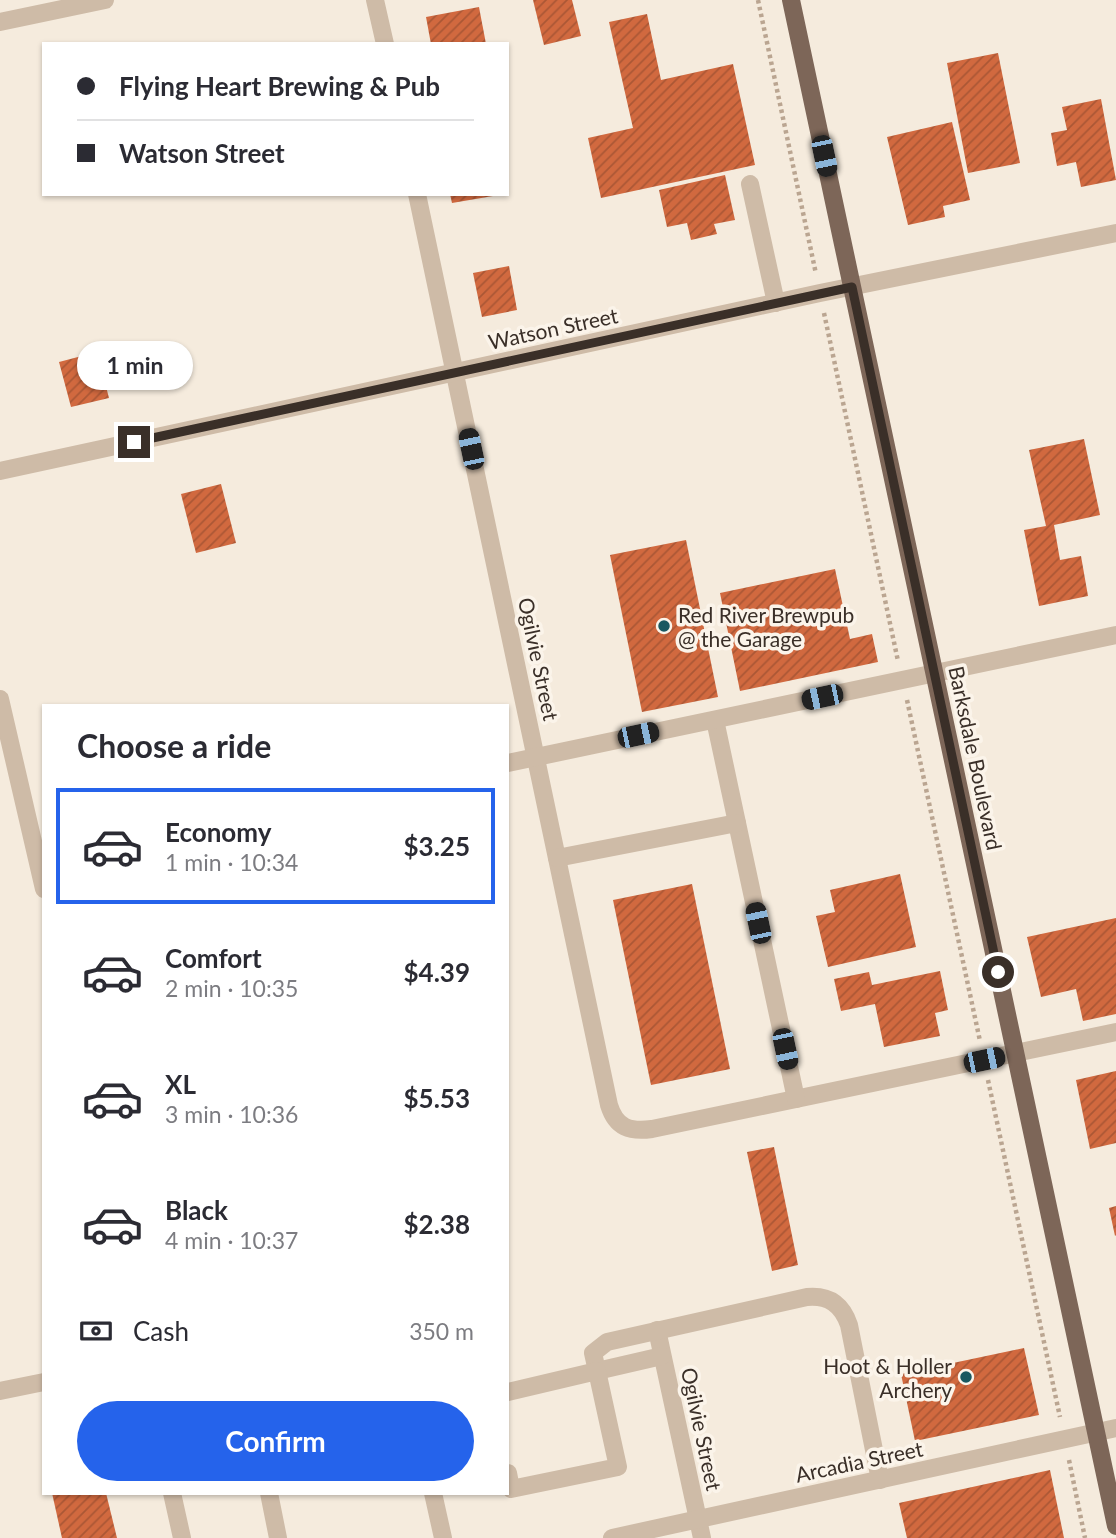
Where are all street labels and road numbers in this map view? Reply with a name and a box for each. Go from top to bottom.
street label: Watson Street [486,302,621,354]
street label: Ogilvie Street [514,595,564,723]
street label: Barksdale Boulevard [944,664,1008,852]
street label: Ogilvie Street [677,1365,727,1493]
street label: Arcadia Street [793,1435,926,1487]

